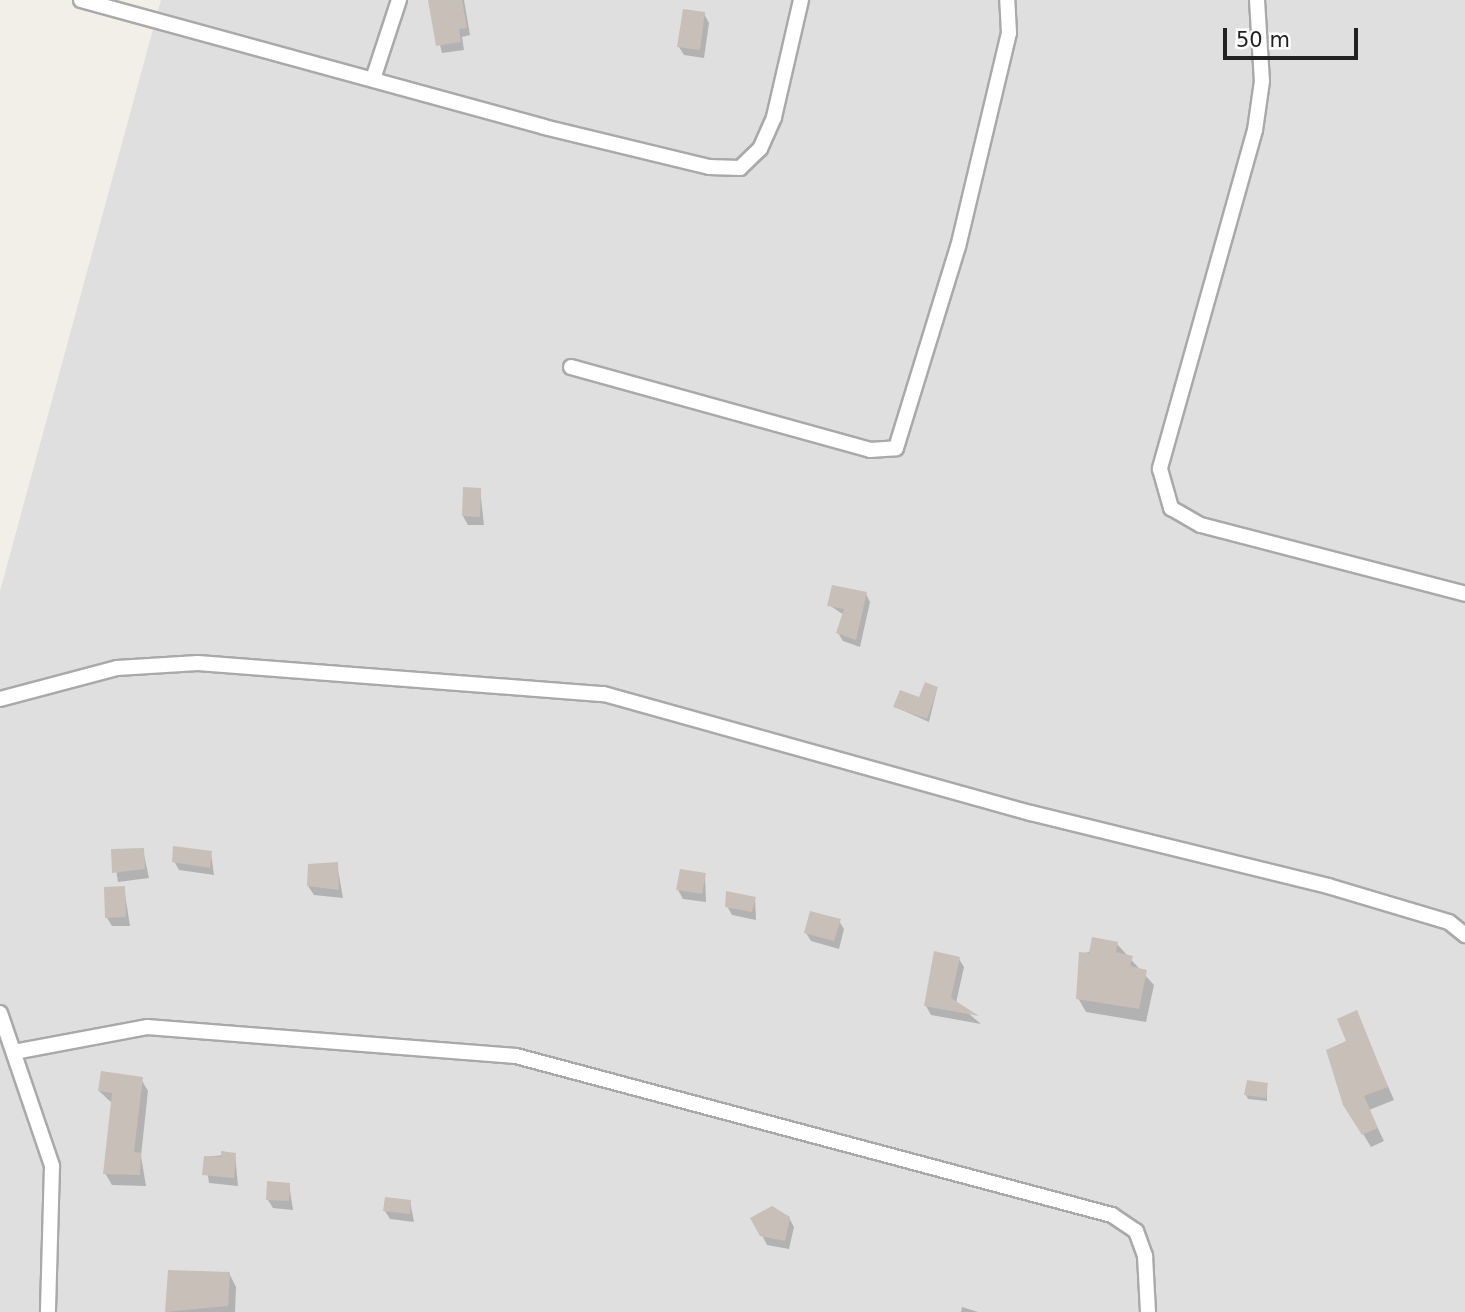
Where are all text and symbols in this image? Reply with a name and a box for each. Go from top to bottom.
scale bar [1227,14,1362,58]
text: 50 m [1236,28,1290,52]

